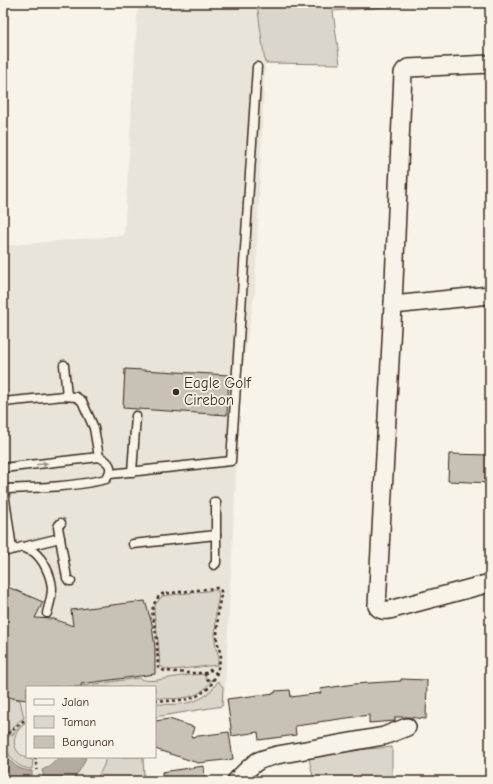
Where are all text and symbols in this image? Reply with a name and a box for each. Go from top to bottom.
place label: Eagle Golf Cirebon [184,374,252,409]
marker: Eagle Golf Cirebon [171,387,181,397]
one-way arrow [36,461,48,467]
legend [26,686,156,758]
text: Jalan [62,695,89,709]
text: Taman [62,715,96,729]
text: Bangunan [62,735,114,749]

